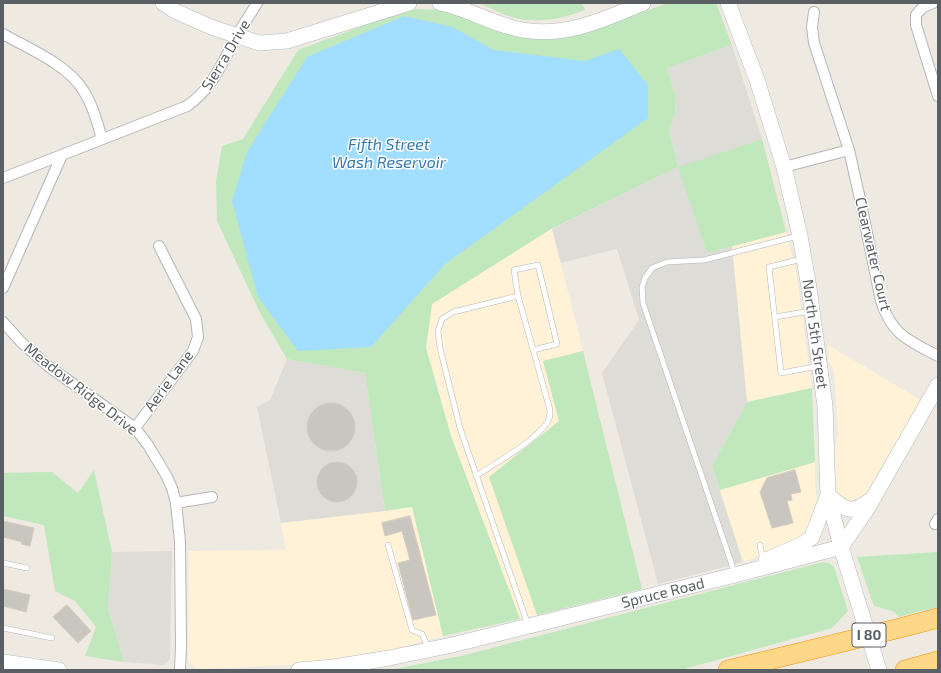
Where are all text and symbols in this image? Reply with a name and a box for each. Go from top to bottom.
street label: Sierra Drive [198,16,254,94]
water label: Fifth Street Wash Reservoir [332,135,446,173]
street label: Clearwater Court [851,195,895,313]
street label: North 5th Street [798,278,832,390]
street label: Meadow Ridge Drive [21,339,141,439]
street label: Aerie Lane [141,347,197,415]
street label: Spruce Road [620,574,706,612]
road number: I 80 [852,623,886,647]

